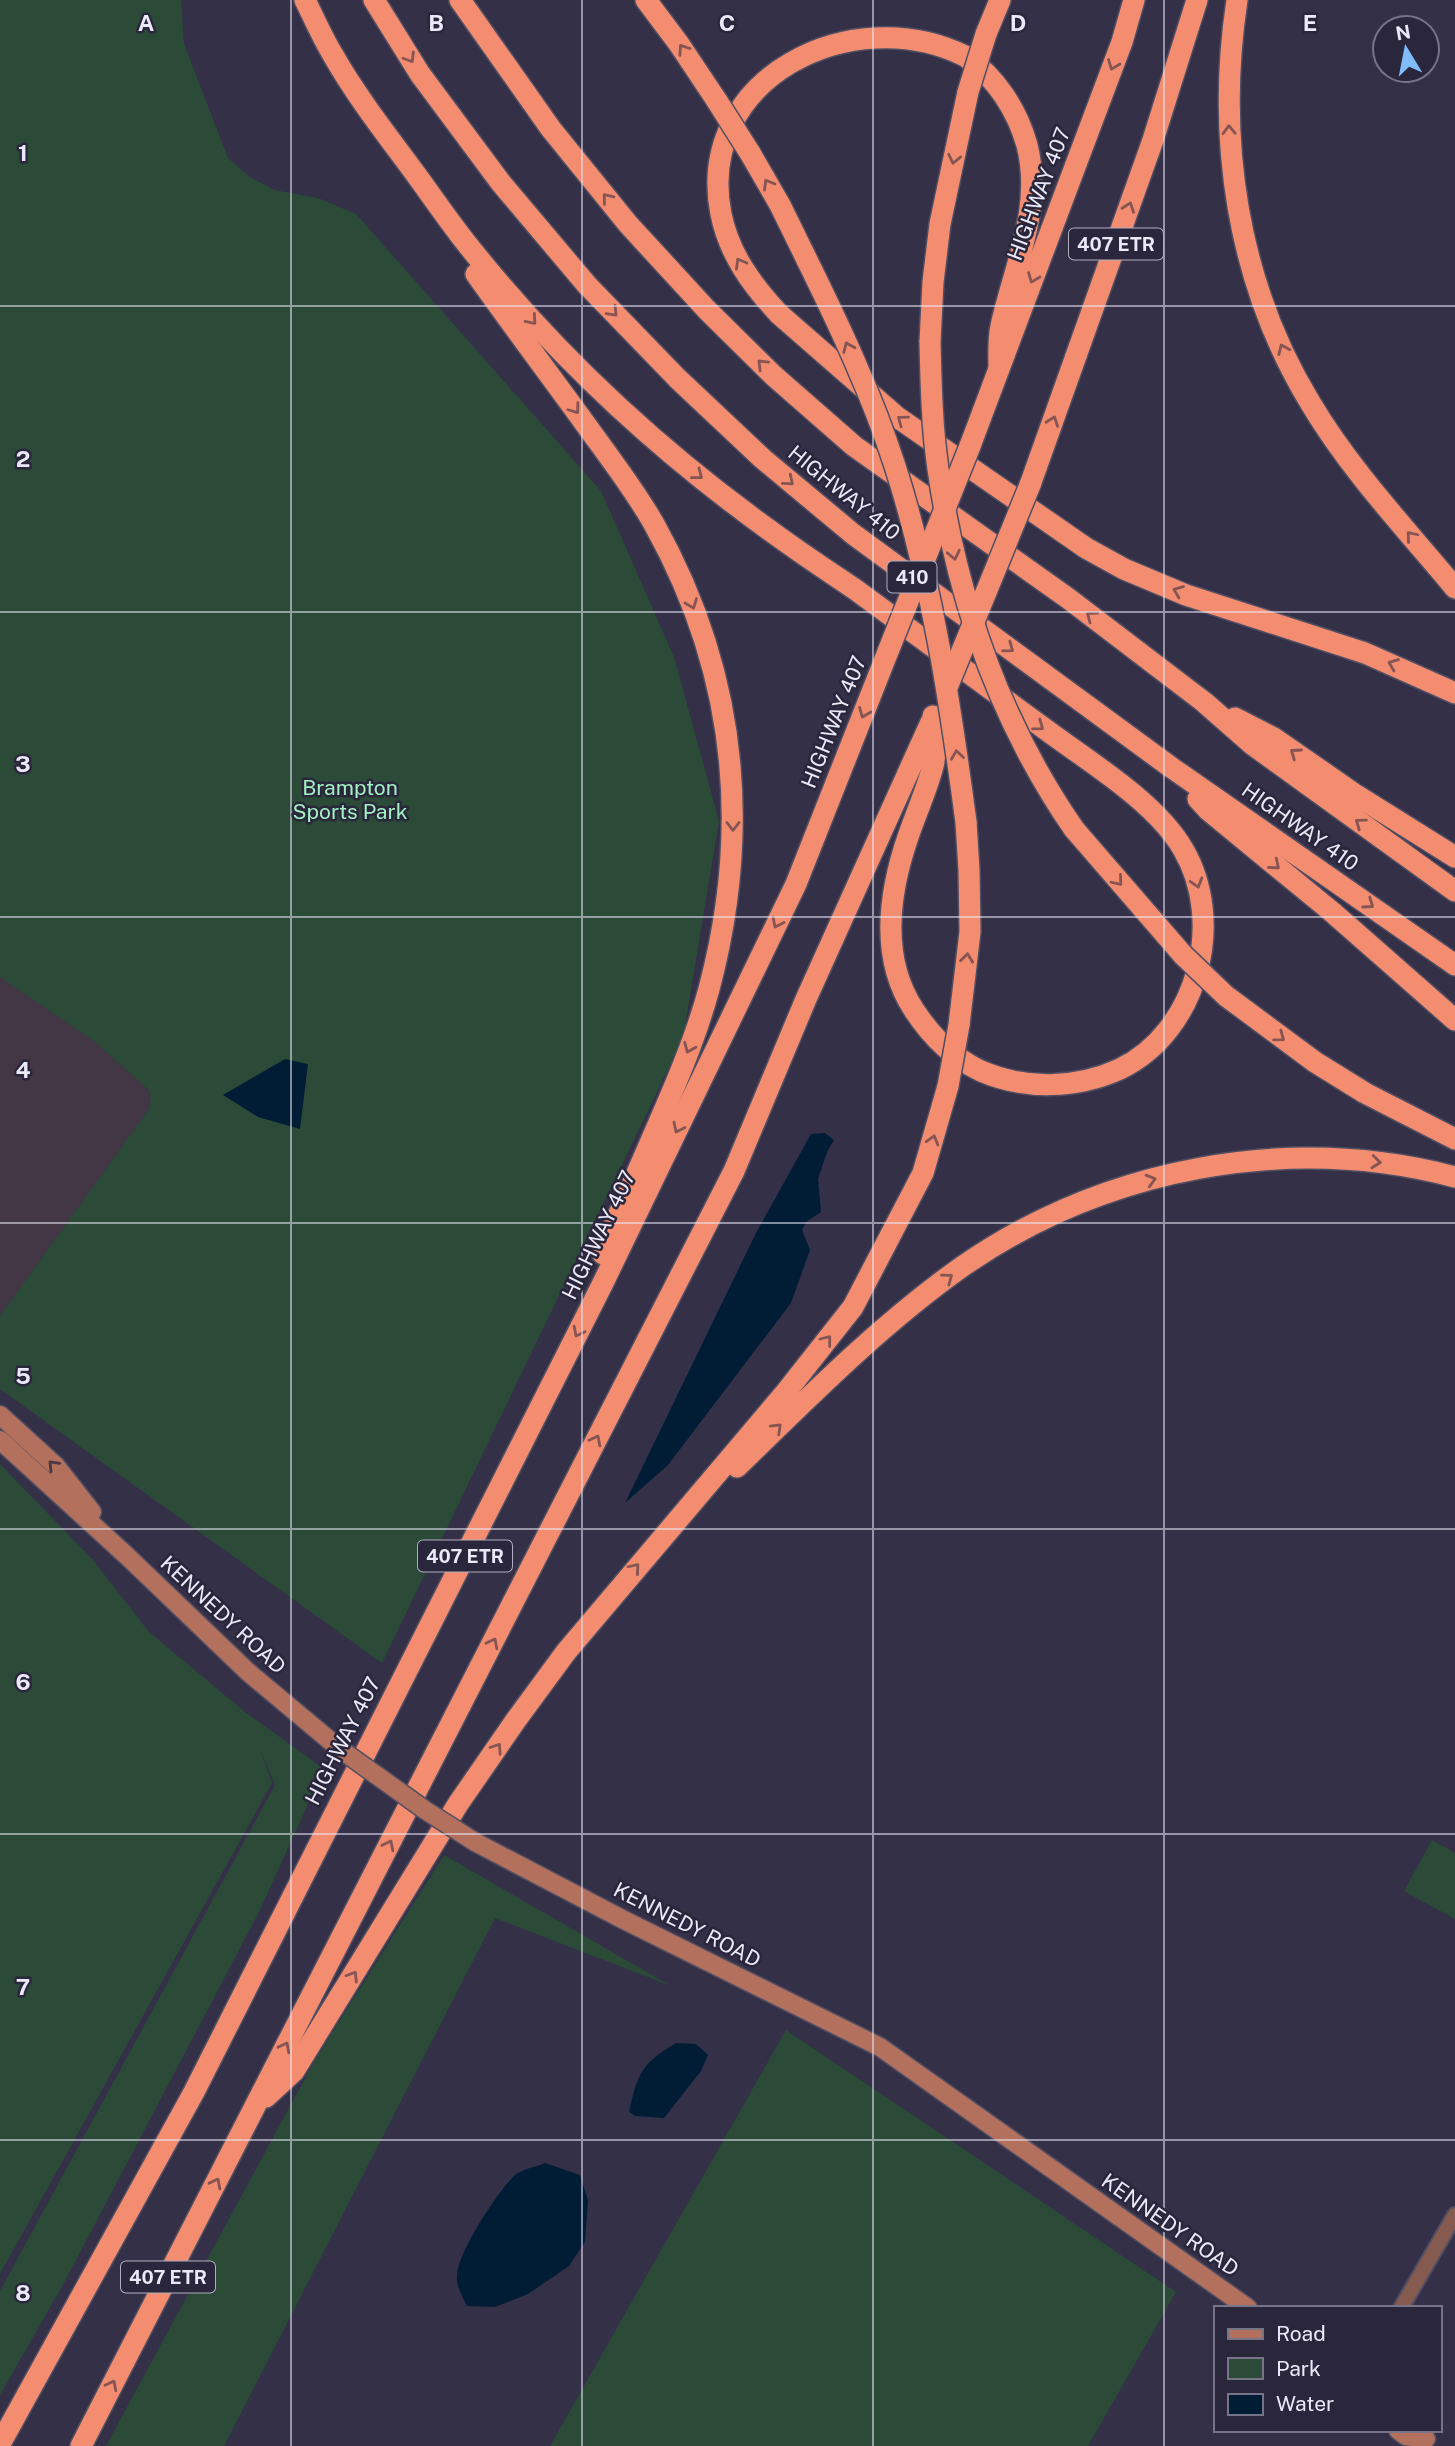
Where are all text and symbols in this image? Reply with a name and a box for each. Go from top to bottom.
text: A [138,9,155,36]
text: B [428,9,444,36]
text: C [719,9,735,36]
text: D [1010,9,1026,36]
text: E [1303,9,1317,36]
north arrow [1371,14,1441,84]
text: N [1394,20,1412,44]
one-way arrow [678,44,691,57]
one-way arrow [401,50,414,63]
one-way arrow [1108,58,1122,70]
street label: HIGHWAY 407 [1002,124,1075,264]
one-way arrow [1221,124,1237,135]
text: 1 [18,139,28,166]
one-way arrow [947,153,962,165]
one-way arrow [763,179,776,192]
one-way arrow [602,193,615,205]
one-way arrow [1121,201,1135,213]
road number: 407 ETR [1069,228,1163,260]
one-way arrow [735,257,748,270]
one-way arrow [1027,271,1041,283]
one-way arrow [604,304,617,317]
one-way arrow [524,311,536,324]
one-way arrow [843,342,857,354]
one-way arrow [1277,344,1291,356]
one-way arrow [757,359,770,372]
one-way arrow [566,402,579,414]
one-way arrow [897,416,910,429]
one-way arrow [1045,416,1059,428]
street label: HIGHWAY 410 [783,440,905,545]
text: 2 [16,445,30,472]
one-way arrow [690,467,703,480]
one-way arrow [781,473,794,485]
one-way arrow [1407,531,1420,543]
one-way arrow [946,549,961,561]
road number: 410 [888,562,936,592]
one-way arrow [1172,586,1184,600]
one-way arrow [683,597,697,609]
one-way arrow [1087,612,1099,625]
one-way arrow [1001,640,1014,653]
street label: HIGHWAY 407 [796,652,871,792]
one-way arrow [1388,659,1400,673]
one-way arrow [858,706,872,718]
one-way arrow [1031,717,1044,730]
one-way arrow [949,749,964,761]
one-way arrow [1290,749,1303,761]
text: 3 [15,750,31,777]
park label: Brampton Sports Park [293,775,408,824]
street label: HIGHWAY 410 [1237,777,1363,876]
one-way arrow [1355,818,1368,831]
one-way arrow [725,821,741,832]
one-way arrow [1267,856,1279,869]
one-way arrow [1110,873,1122,886]
one-way arrow [1188,877,1203,889]
one-way arrow [1361,896,1374,908]
one-way arrow [771,916,785,928]
one-way arrow [959,952,974,963]
one-way arrow [1272,1029,1284,1041]
one-way arrow [683,1040,697,1053]
text: 4 [15,1056,31,1083]
one-way arrow [673,1121,687,1133]
one-way arrow [924,1134,939,1146]
one-way arrow [1371,1154,1382,1169]
street label: HIGHWAY 407 [557,1166,641,1303]
one-way arrow [1145,1173,1157,1188]
one-way arrow [940,1274,952,1287]
one-way arrow [573,1325,587,1337]
one-way arrow [818,1335,831,1347]
text: 5 [15,1362,31,1389]
one-way arrow [769,1424,782,1437]
one-way arrow [587,1435,601,1447]
one-way arrow [49,1460,62,1473]
road number: 407 ETR [418,1540,512,1572]
street label: KENNEDY ROAD [156,1550,291,1679]
one-way arrow [627,1563,639,1576]
one-way arrow [485,1638,498,1650]
text: 6 [15,1668,31,1695]
street label: HIGHWAY 407 [300,1673,386,1809]
one-way arrow [489,1743,501,1756]
one-way arrow [381,1840,395,1852]
street label: KENNEDY ROAD [609,1877,765,1972]
one-way arrow [344,1971,357,1984]
text: 7 [16,1973,30,2000]
one-way arrow [276,2042,290,2054]
street label: KENNEDY ROAD [1097,2168,1244,2281]
one-way arrow [208,2178,221,2190]
road number: 407 ETR [121,2262,215,2292]
text: 8 [15,2279,31,2306]
legend [1214,2306,1441,2432]
text: Road [1276,2321,1326,2346]
text: Park [1276,2356,1321,2381]
one-way arrow [104,2380,118,2392]
text: Water [1276,2391,1334,2416]

